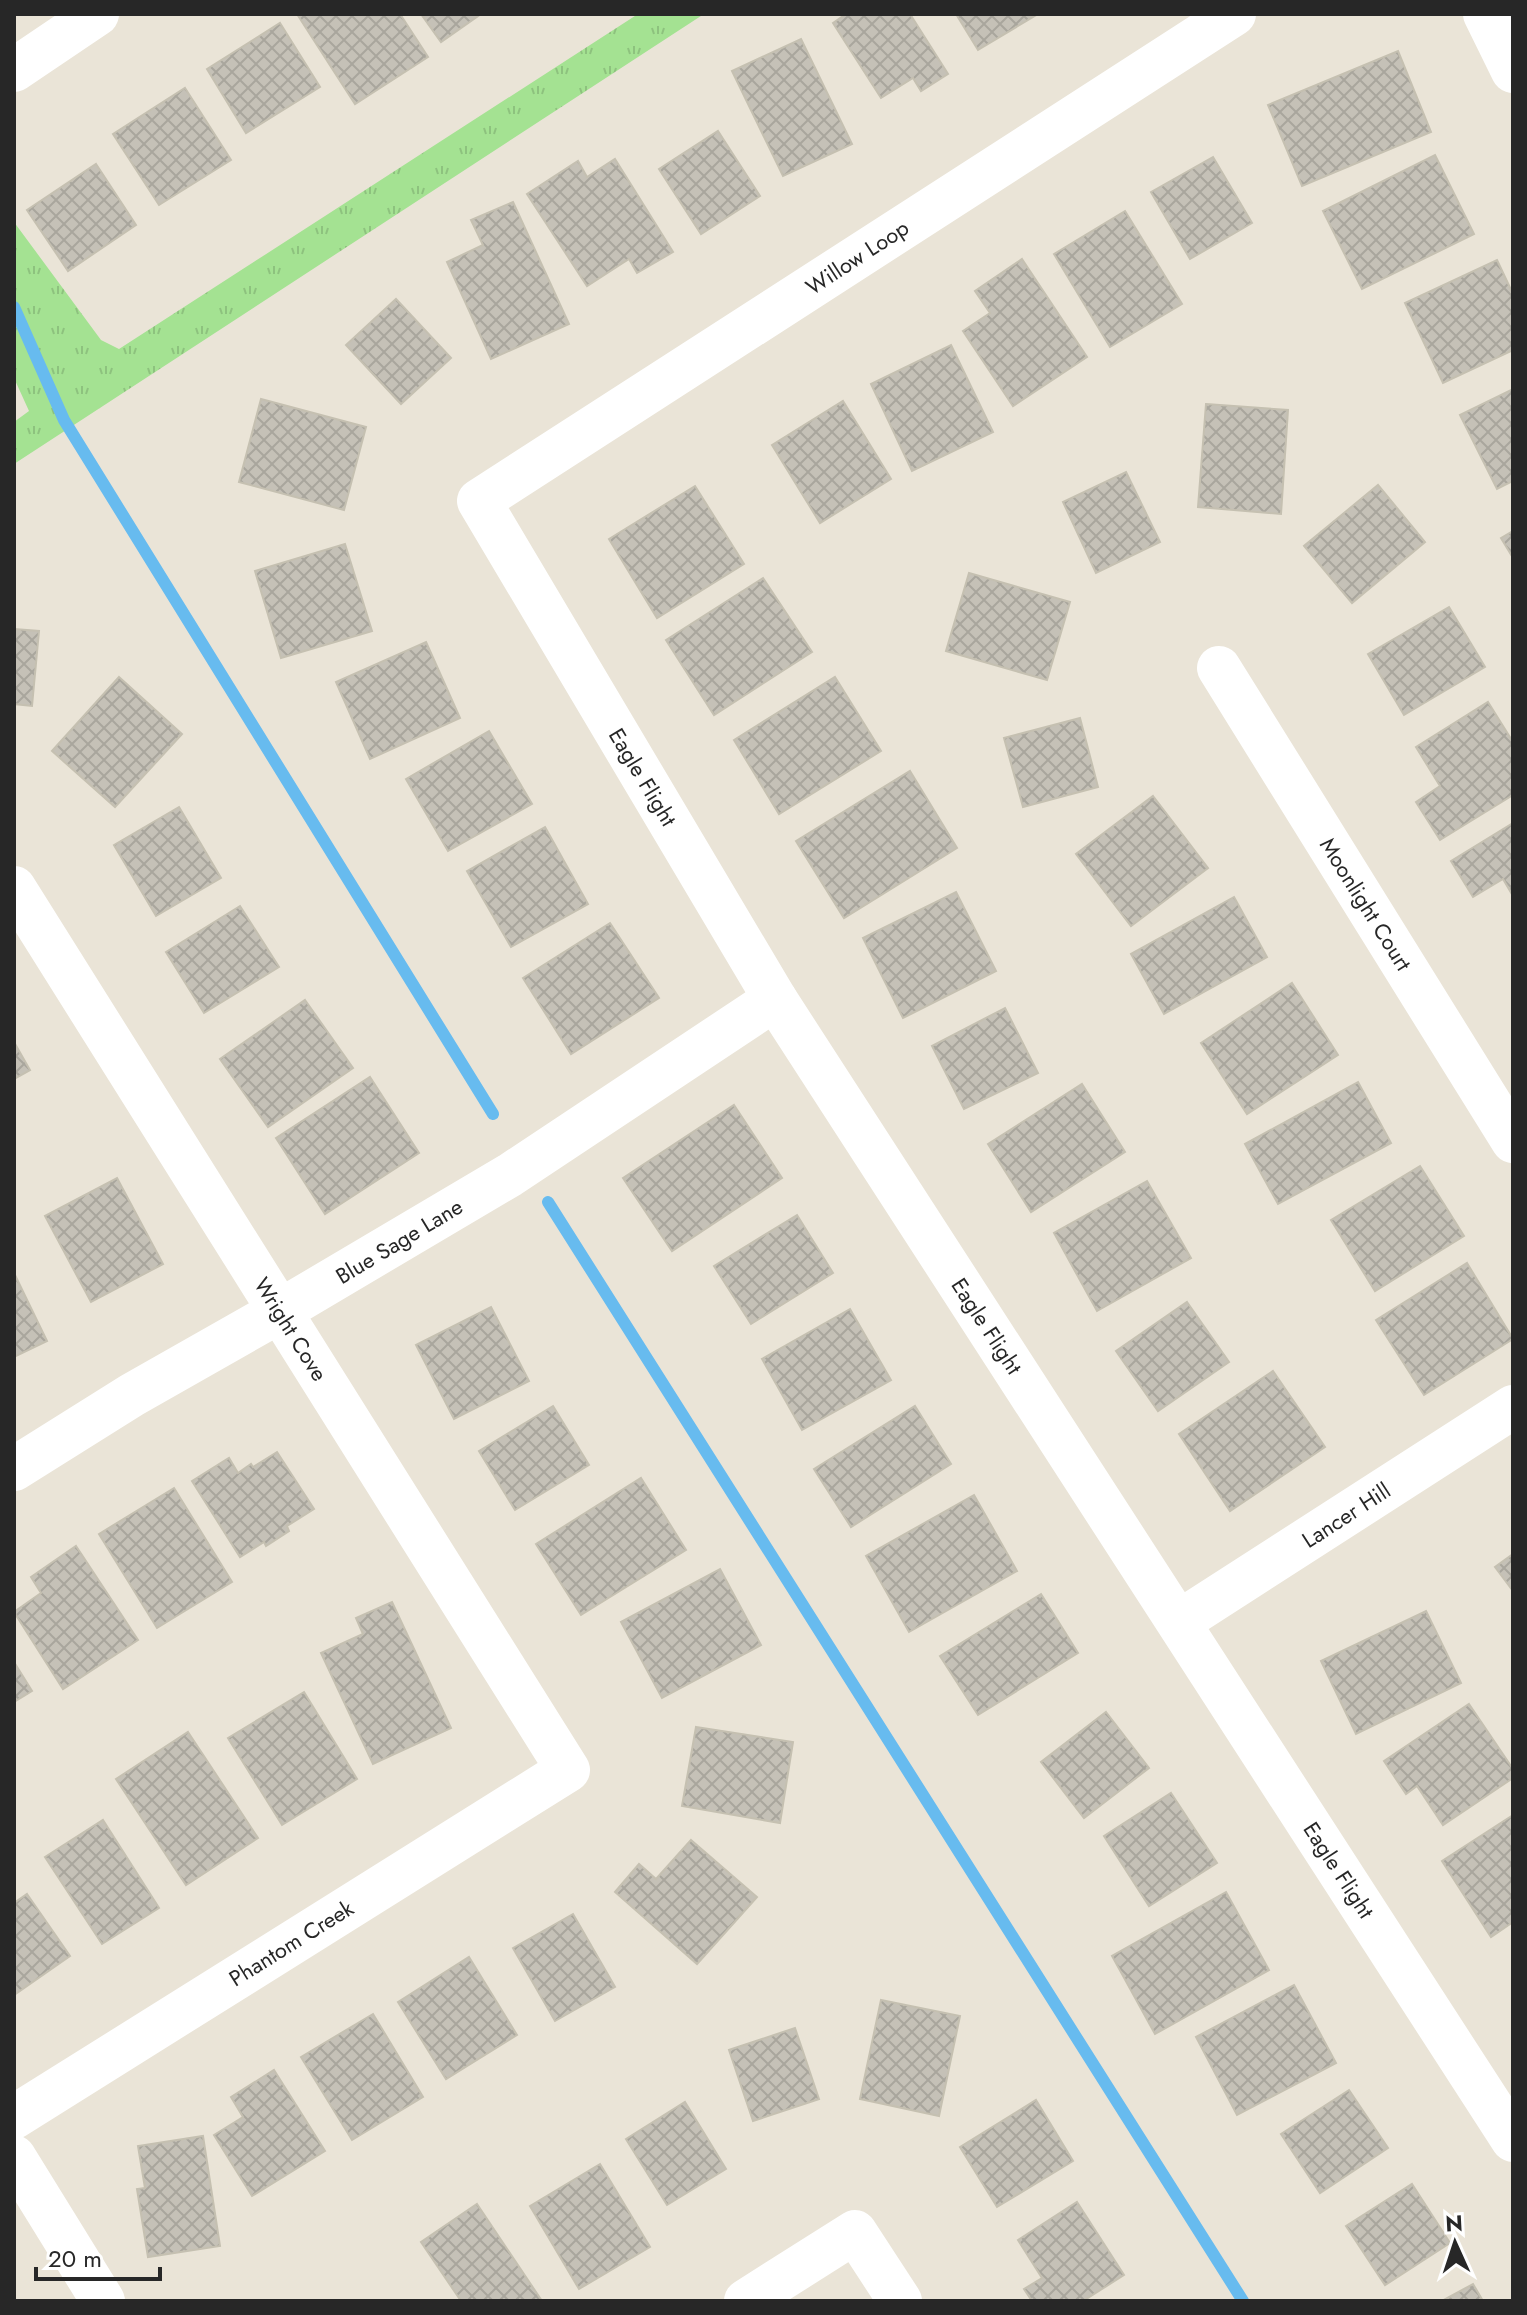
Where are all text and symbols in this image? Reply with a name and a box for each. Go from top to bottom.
street label: Willow Loop [799,212,915,302]
street label: Eagle Flight [601,722,685,833]
street label: Moonlight Court [1312,831,1420,977]
street label: Blue Sage Lane [329,1190,469,1292]
street label: Wright Cove [246,1271,336,1387]
street label: Eagle Flight [944,1271,1031,1381]
street label: Lancer Hill [1296,1474,1396,1556]
street label: Eagle Flight [1296,1815,1383,1925]
street label: Phantom Creek [223,1892,360,1994]
north arrow [1415,2203,1495,2283]
text: N [1444,2207,1464,2239]
scale bar [36,2231,160,2281]
text: 20 m [48,2241,102,2276]

